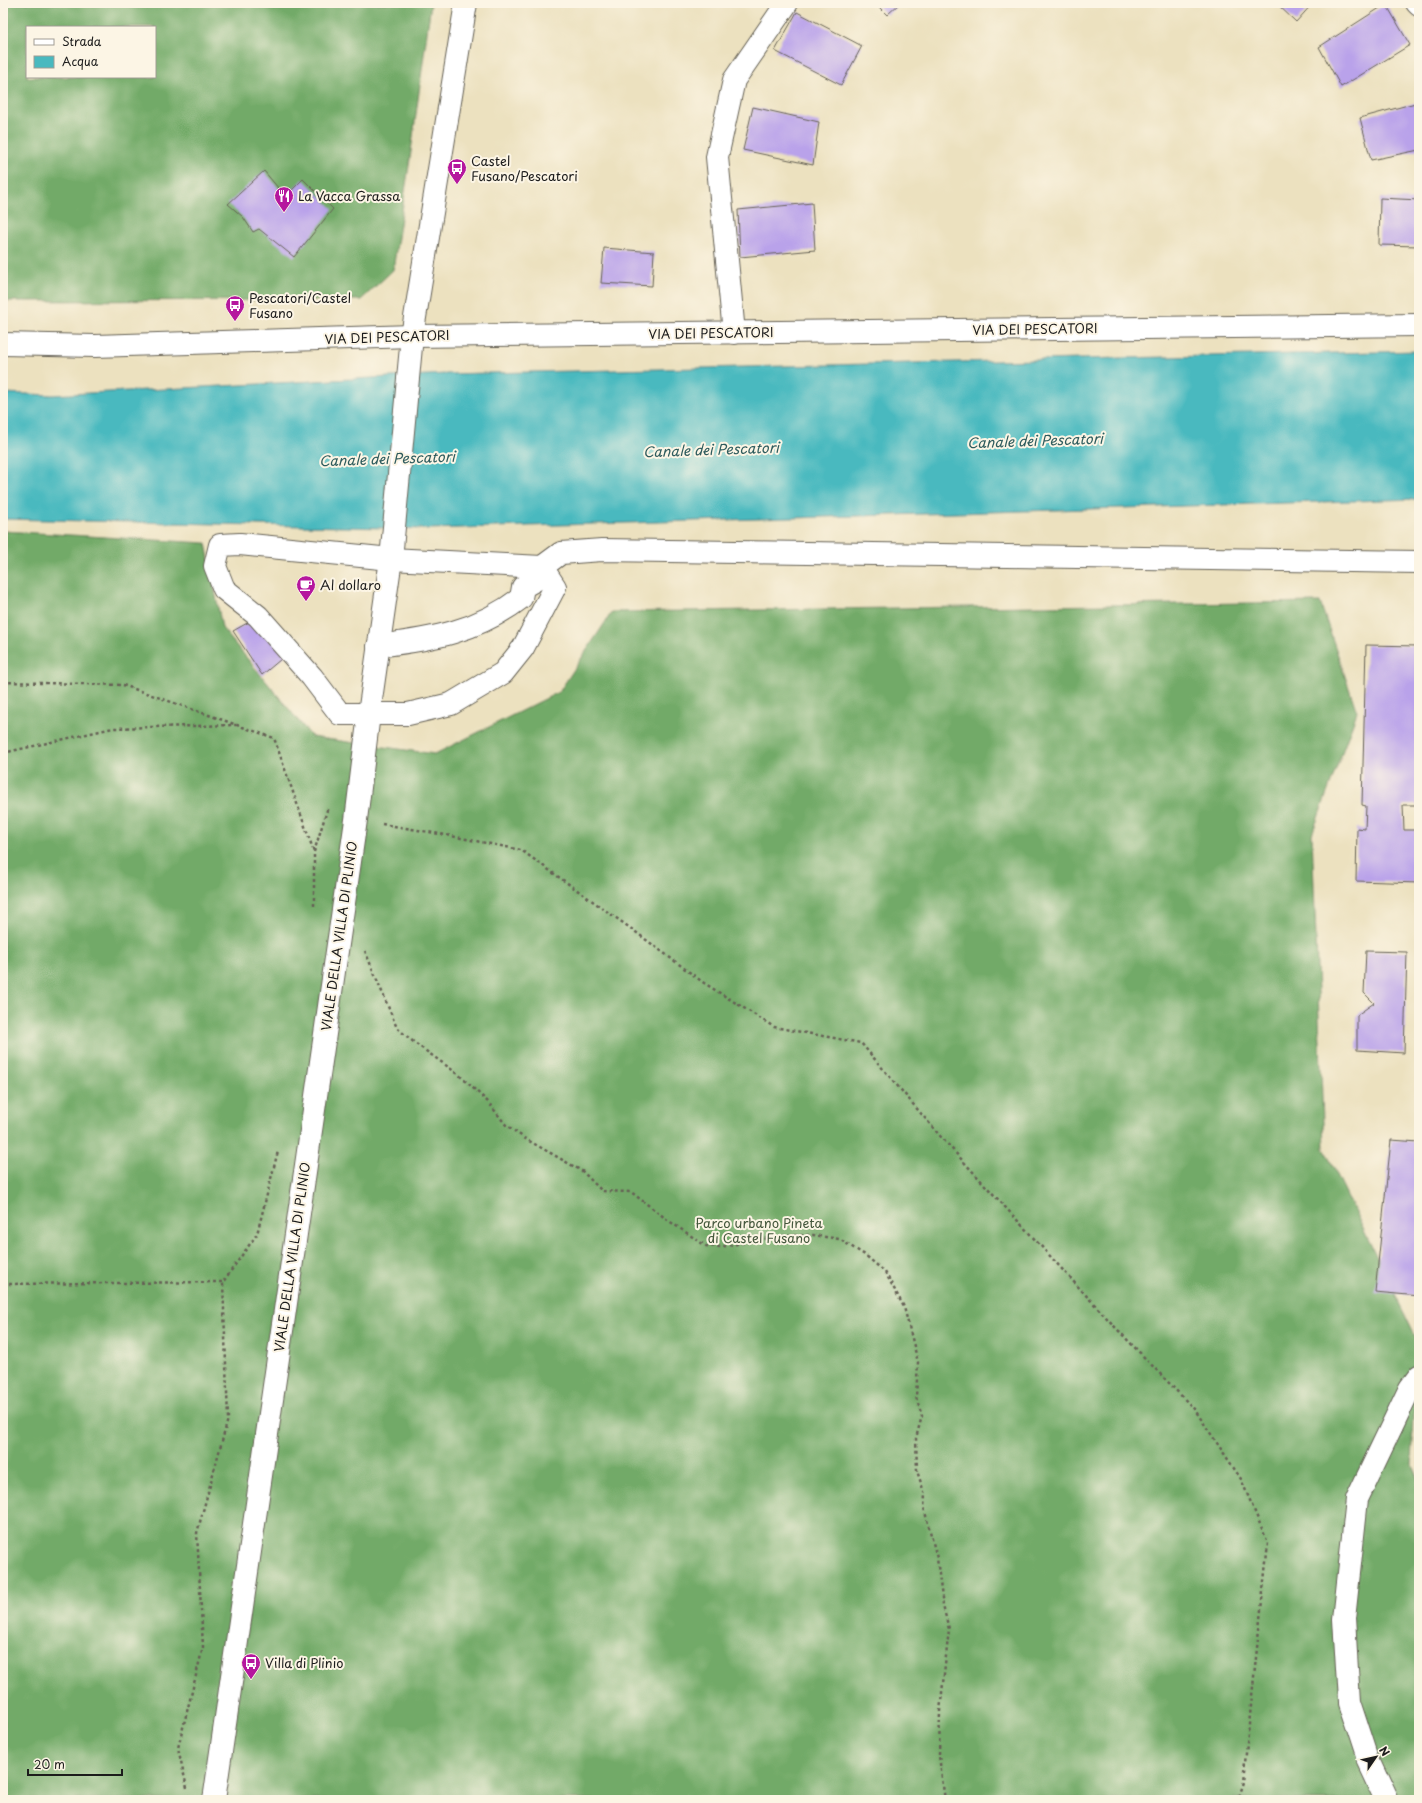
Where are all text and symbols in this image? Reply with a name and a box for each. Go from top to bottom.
legend [26,26,156,78]
text: Strada [62,32,102,50]
text: Acqua [62,52,99,70]
place label: Castel Fusano/Pescatori [471,151,578,185]
bus stop icon: Castel Fusano/Pescatori [446,157,468,185]
restaurant icon: La Vacca Grassa [273,185,295,213]
place label: La Vacca Grassa [298,186,401,205]
place label: Pescatori/Castel Fusano [249,288,351,322]
bus stop icon: Pescatori/Castel Fusano [224,294,246,322]
street label: VIA DEI PESCATORI [972,318,1098,339]
street label: VIA DEI PESCATORI [648,322,774,343]
street label: VIA DEI PESCATORI [324,325,450,348]
water label: Canale dei Pescatori [967,428,1105,453]
water label: Canale dei Pescatori [643,437,781,462]
water label: Canale dei Pescatori [319,446,457,471]
cafe icon: Al dollaro [295,574,317,602]
place label: Al dollaro [320,575,381,594]
street label: VIALE DELLA VILLA DI PLINIO [316,840,361,1032]
street label: VIALE DELLA VILLA DI PLINIO [269,1161,314,1353]
park label: Parco urbano Pineta di Castel Fusano [695,1213,824,1247]
bus stop icon: Villa di Plinio [240,1652,262,1680]
place label: Villa di Plinio [265,1653,344,1672]
north arrow [1356,1737,1396,1777]
text: N [1375,1743,1394,1760]
scale bar [28,1751,122,1777]
text: 20 m [34,1755,65,1773]

